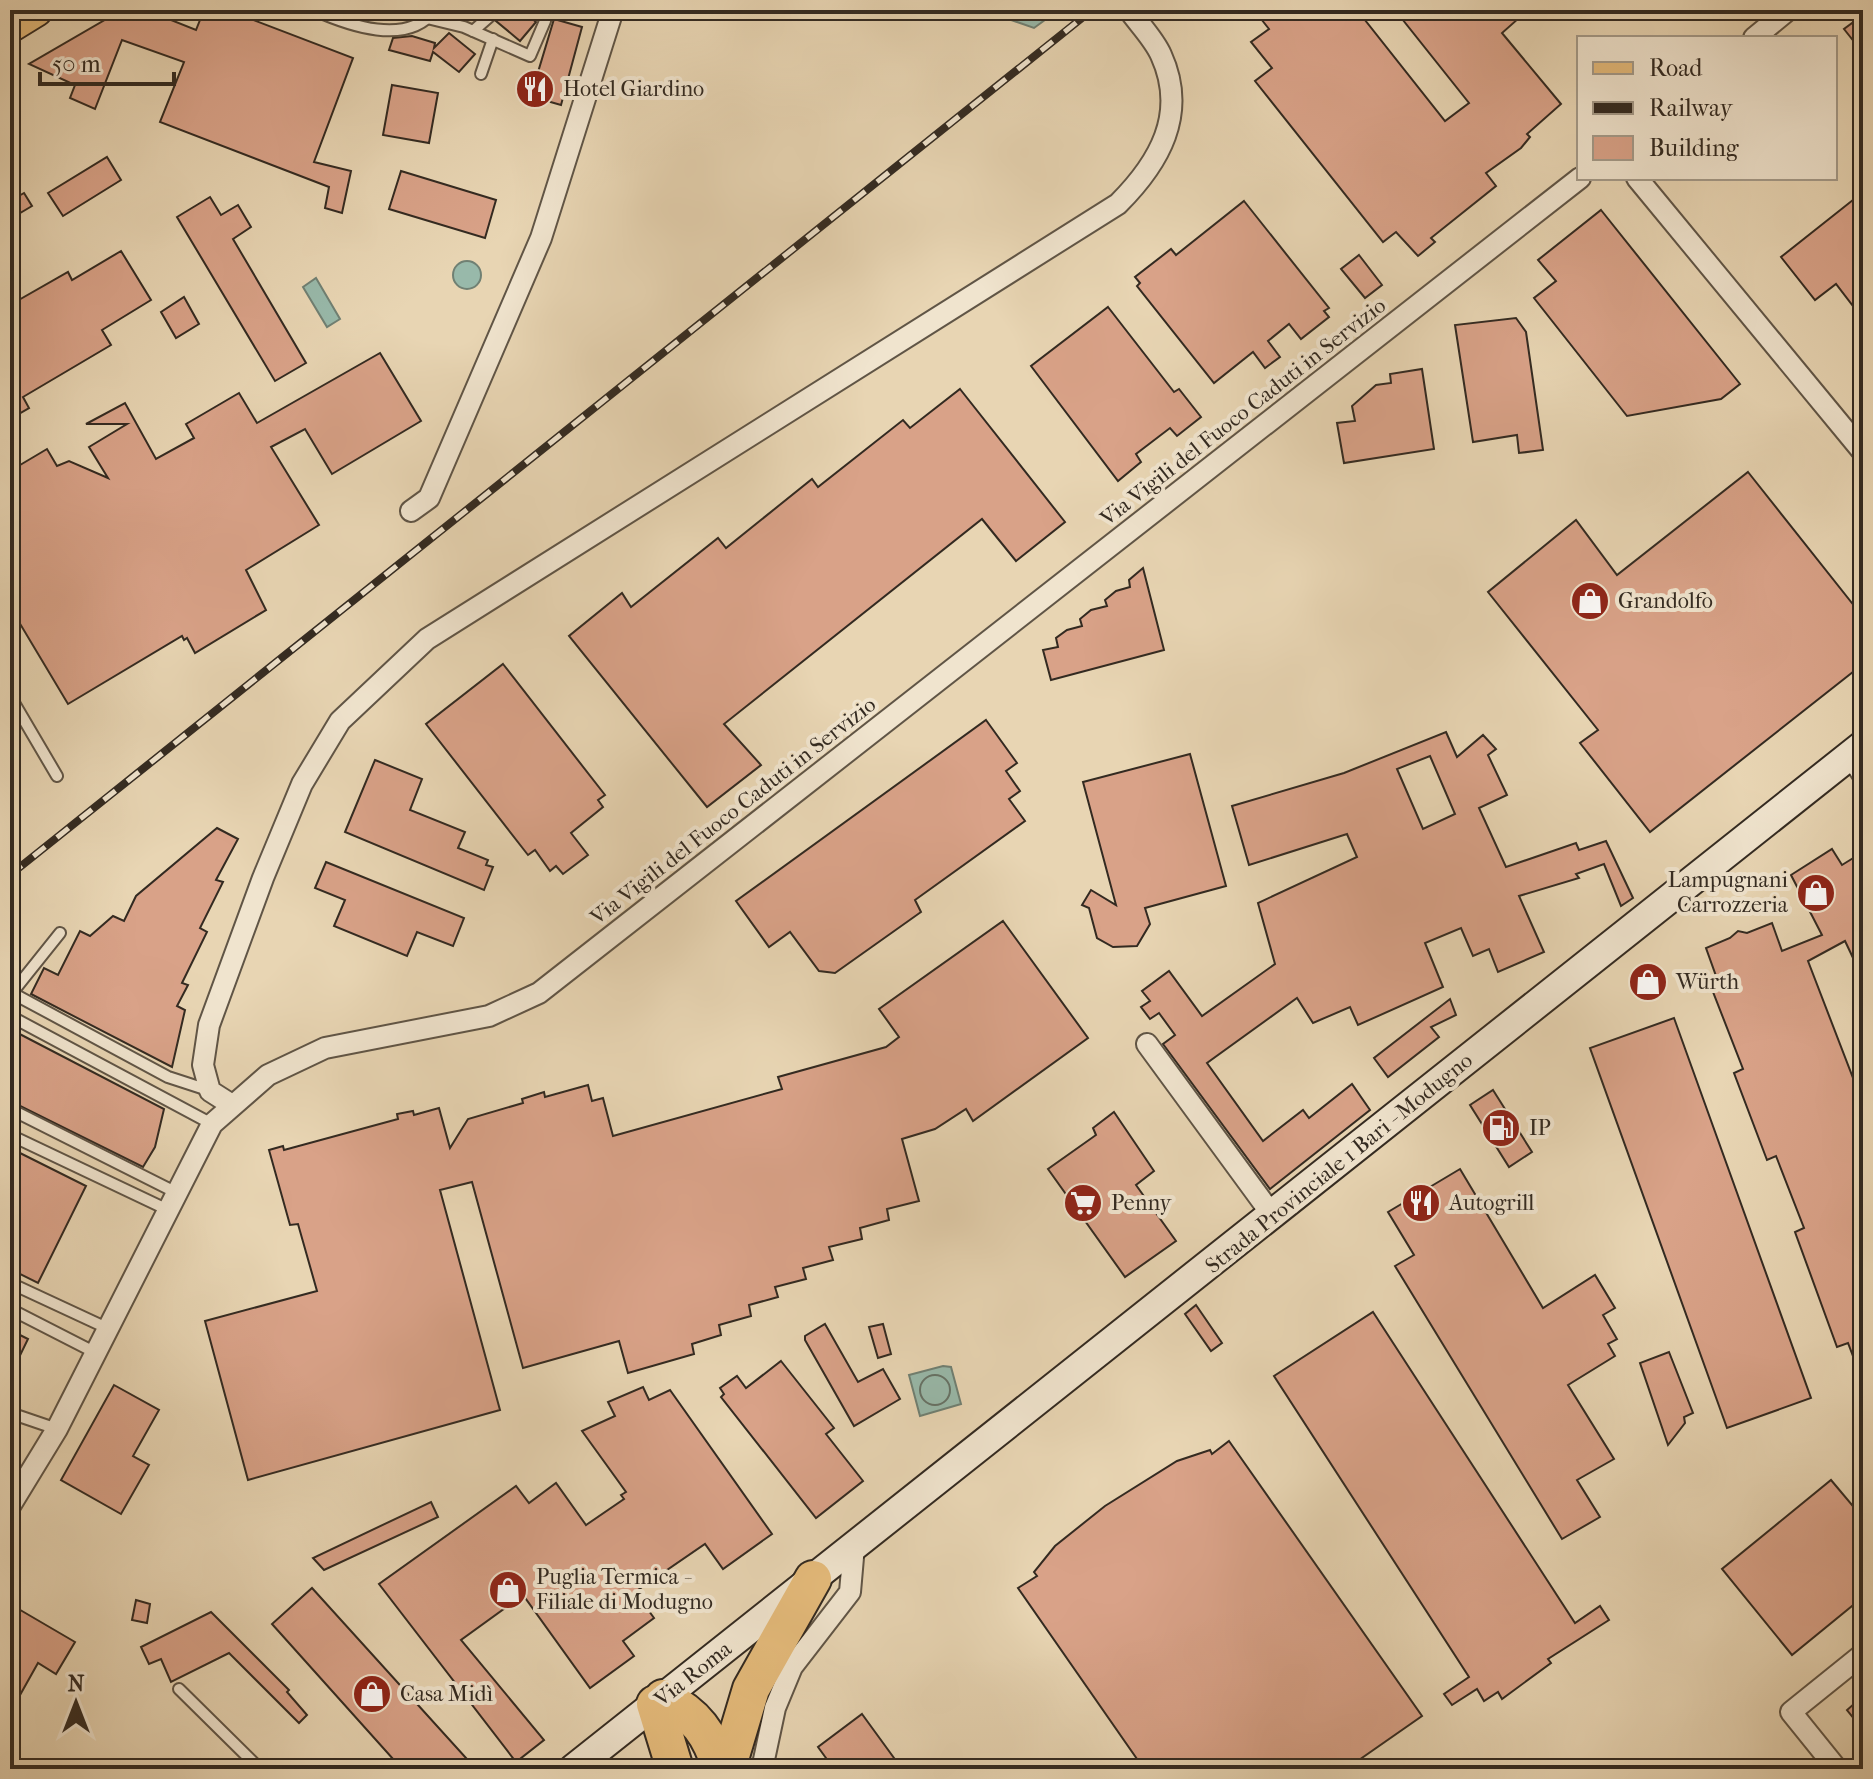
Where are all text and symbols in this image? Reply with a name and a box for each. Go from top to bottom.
scale bar [40,36,174,86]
legend [1577,36,1837,180]
text: 50 m [52,50,101,78]
text: Road [1649,54,1703,82]
restaurant icon: Hotel Giardino [514,68,556,110]
place label: Hotel Giardino [563,76,704,102]
text: Railway [1649,94,1734,122]
text: Building [1649,134,1740,162]
street label: Via Vigili del Fuoco Caduti in Servizio [1094,292,1391,532]
shop icon: Grandolfo [1569,580,1611,622]
place label: Grandolfo [1618,588,1713,614]
street label: Via Vigili del Fuoco Caduti in Servizio [584,691,881,931]
place label: Lampugnani Carrozzeria [1668,867,1789,918]
shop icon: Lampugnani Carrozzeria [1795,872,1837,914]
shop icon: Würth [1627,961,1669,1003]
place label: Würth [1675,969,1740,995]
street label: Strada Provinciale 1 Bari - Modugno [1200,1047,1478,1279]
fuel station icon: IP [1480,1107,1522,1149]
place label: IP [1529,1115,1551,1141]
supermarket icon: Penny [1062,1182,1104,1224]
restaurant icon: Autogrill [1400,1182,1442,1224]
place label: Penny [1111,1190,1173,1216]
place label: Autogrill [1448,1190,1534,1216]
place label: Puglia Termica - Filiale di Modugno [536,1564,713,1615]
shop icon: Puglia Termica - Filiale di Modugno [487,1569,529,1611]
street label: Via Roma [648,1635,737,1713]
north arrow [36,1663,116,1743]
text: N [68,1671,85,1697]
shop icon: Casa Midì [351,1673,393,1715]
place label: Casa Midì [400,1681,493,1707]

